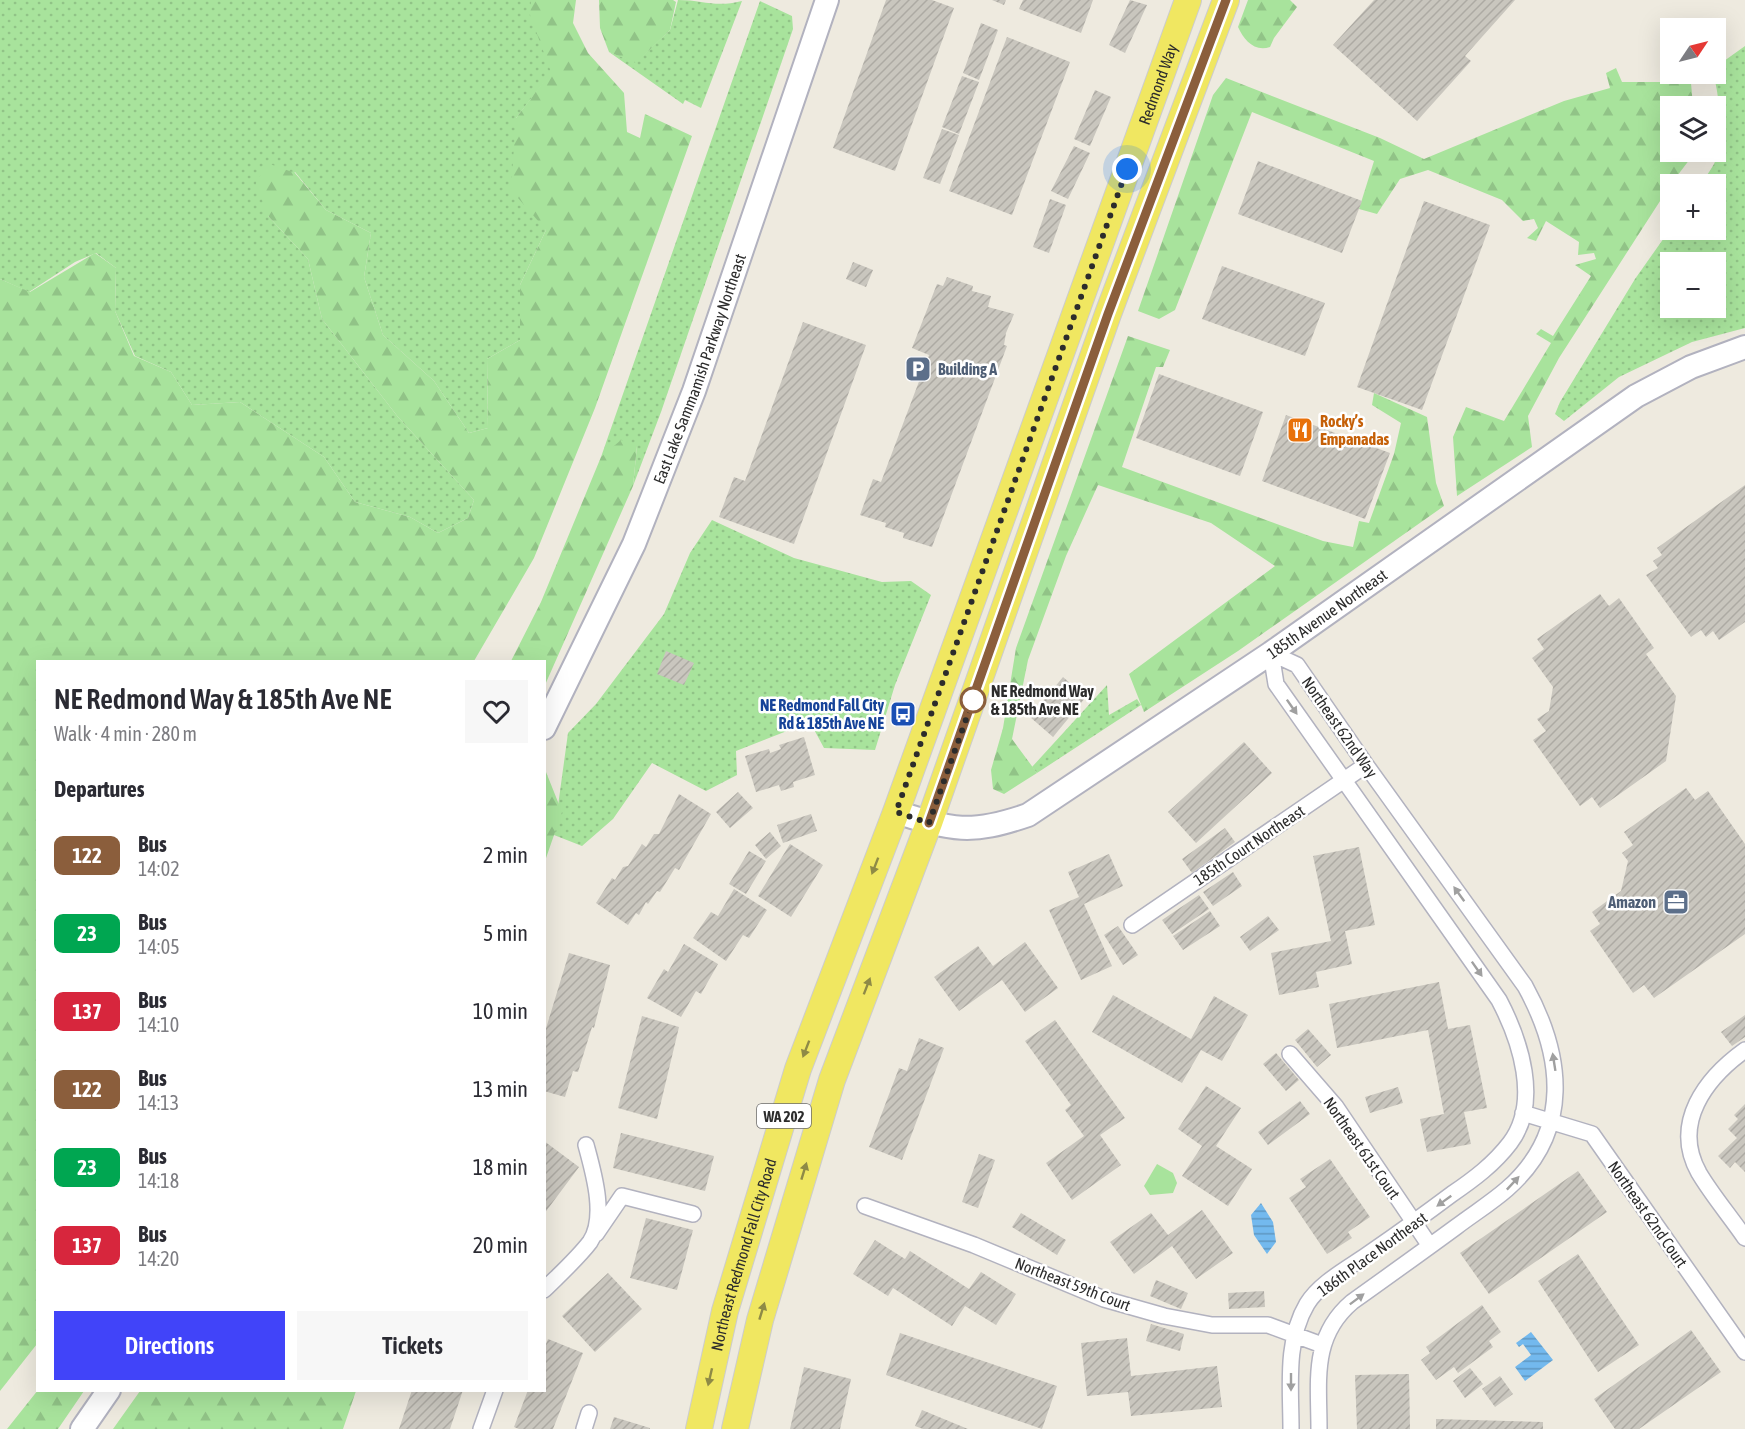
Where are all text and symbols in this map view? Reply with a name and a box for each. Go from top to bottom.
north arrow [1660,18,1726,84]
map controls [1660,18,1726,318]
street label: Redmond Way [1135,41,1182,127]
button: layers [1660,96,1726,162]
your location [1112,154,1142,184]
button: + [1660,174,1726,240]
street label: East Lake Sammamish Parkway Northeast [650,251,749,486]
button: − [1660,252,1726,318]
parking icon: Building A [903,354,933,384]
place label: Building A [938,360,997,378]
place label: Rocky’s Empanadas [1320,412,1390,448]
restaurant icon: Rocky’s Empanadas [1285,415,1315,445]
street label: 185th Avenue Northeast [1263,565,1391,662]
street label: Northeast 62nd Way [1298,673,1382,782]
button: heart [465,680,528,743]
place label: NE Redmond Way & 185th Ave NE [991,682,1094,718]
text: NE Redmond Way & 185th Ave NE [54,683,391,715]
marker: NE Redmond Way & 185th Ave NE [960,687,986,713]
place label: NE Redmond Fall City Rd & 185th Ave NE [760,696,884,732]
one-way arrow [1286,698,1298,714]
bus stop icon: NE Redmond Fall City Rd & 185th Ave NE [888,699,918,729]
text: Walk · 4 min · 280 m [54,722,197,745]
text: Departures [54,776,144,802]
street label: 185th Court Northeast [1190,801,1308,889]
text: Bus [138,831,167,857]
text: 2 min [483,842,528,868]
text: 122 [72,843,102,867]
text: 14:02 [138,857,180,880]
one-way arrow [870,858,880,876]
one-way arrow [1453,887,1465,903]
office icon: Amazon [1661,887,1691,917]
place label: Amazon [1607,893,1656,911]
text: Bus [138,909,167,935]
text: 5 min [483,920,528,946]
text: 23 [77,921,97,945]
text: 14:05 [138,935,180,958]
one-way arrow [1471,960,1483,976]
one-way arrow [863,977,873,995]
text: Bus [138,987,167,1013]
text: 10 min [473,998,528,1024]
text: 137 [72,999,102,1023]
text: 14:10 [138,1013,179,1036]
one-way arrow [801,1040,810,1058]
one-way arrow [1549,1053,1558,1072]
text: Bus [138,1065,167,1091]
text: 13 min [473,1076,528,1102]
text: 122 [72,1077,102,1101]
text: 14:13 [138,1091,179,1114]
street label: Northeast 61st Court [1320,1094,1404,1203]
road number: WA 202 [757,1104,811,1128]
text: Bus [138,1143,167,1169]
text: 18 min [473,1154,528,1180]
text: 23 [77,1155,97,1179]
street label: Northeast Redmond Fall City Road [707,1156,780,1353]
street label: Northeast 62nd Court [1605,1158,1692,1271]
one-way arrow [800,1162,810,1180]
text: 14:18 [138,1169,179,1192]
one-way arrow [1506,1175,1520,1190]
one-way arrow [1436,1195,1452,1207]
street label: 186th Place Northeast [1314,1208,1431,1300]
text: Bus [138,1221,167,1247]
text: 20 min [473,1232,528,1258]
text: 137 [72,1233,102,1257]
text: 14:20 [138,1247,179,1270]
street label: Northeast 59th Court [1013,1254,1134,1314]
one-way arrow [1348,1293,1364,1305]
one-way arrow [758,1302,767,1320]
button: Directions [54,1311,285,1380]
button: Tickets [297,1311,528,1380]
one-way arrow [705,1368,715,1386]
one-way arrow [1286,1373,1296,1392]

